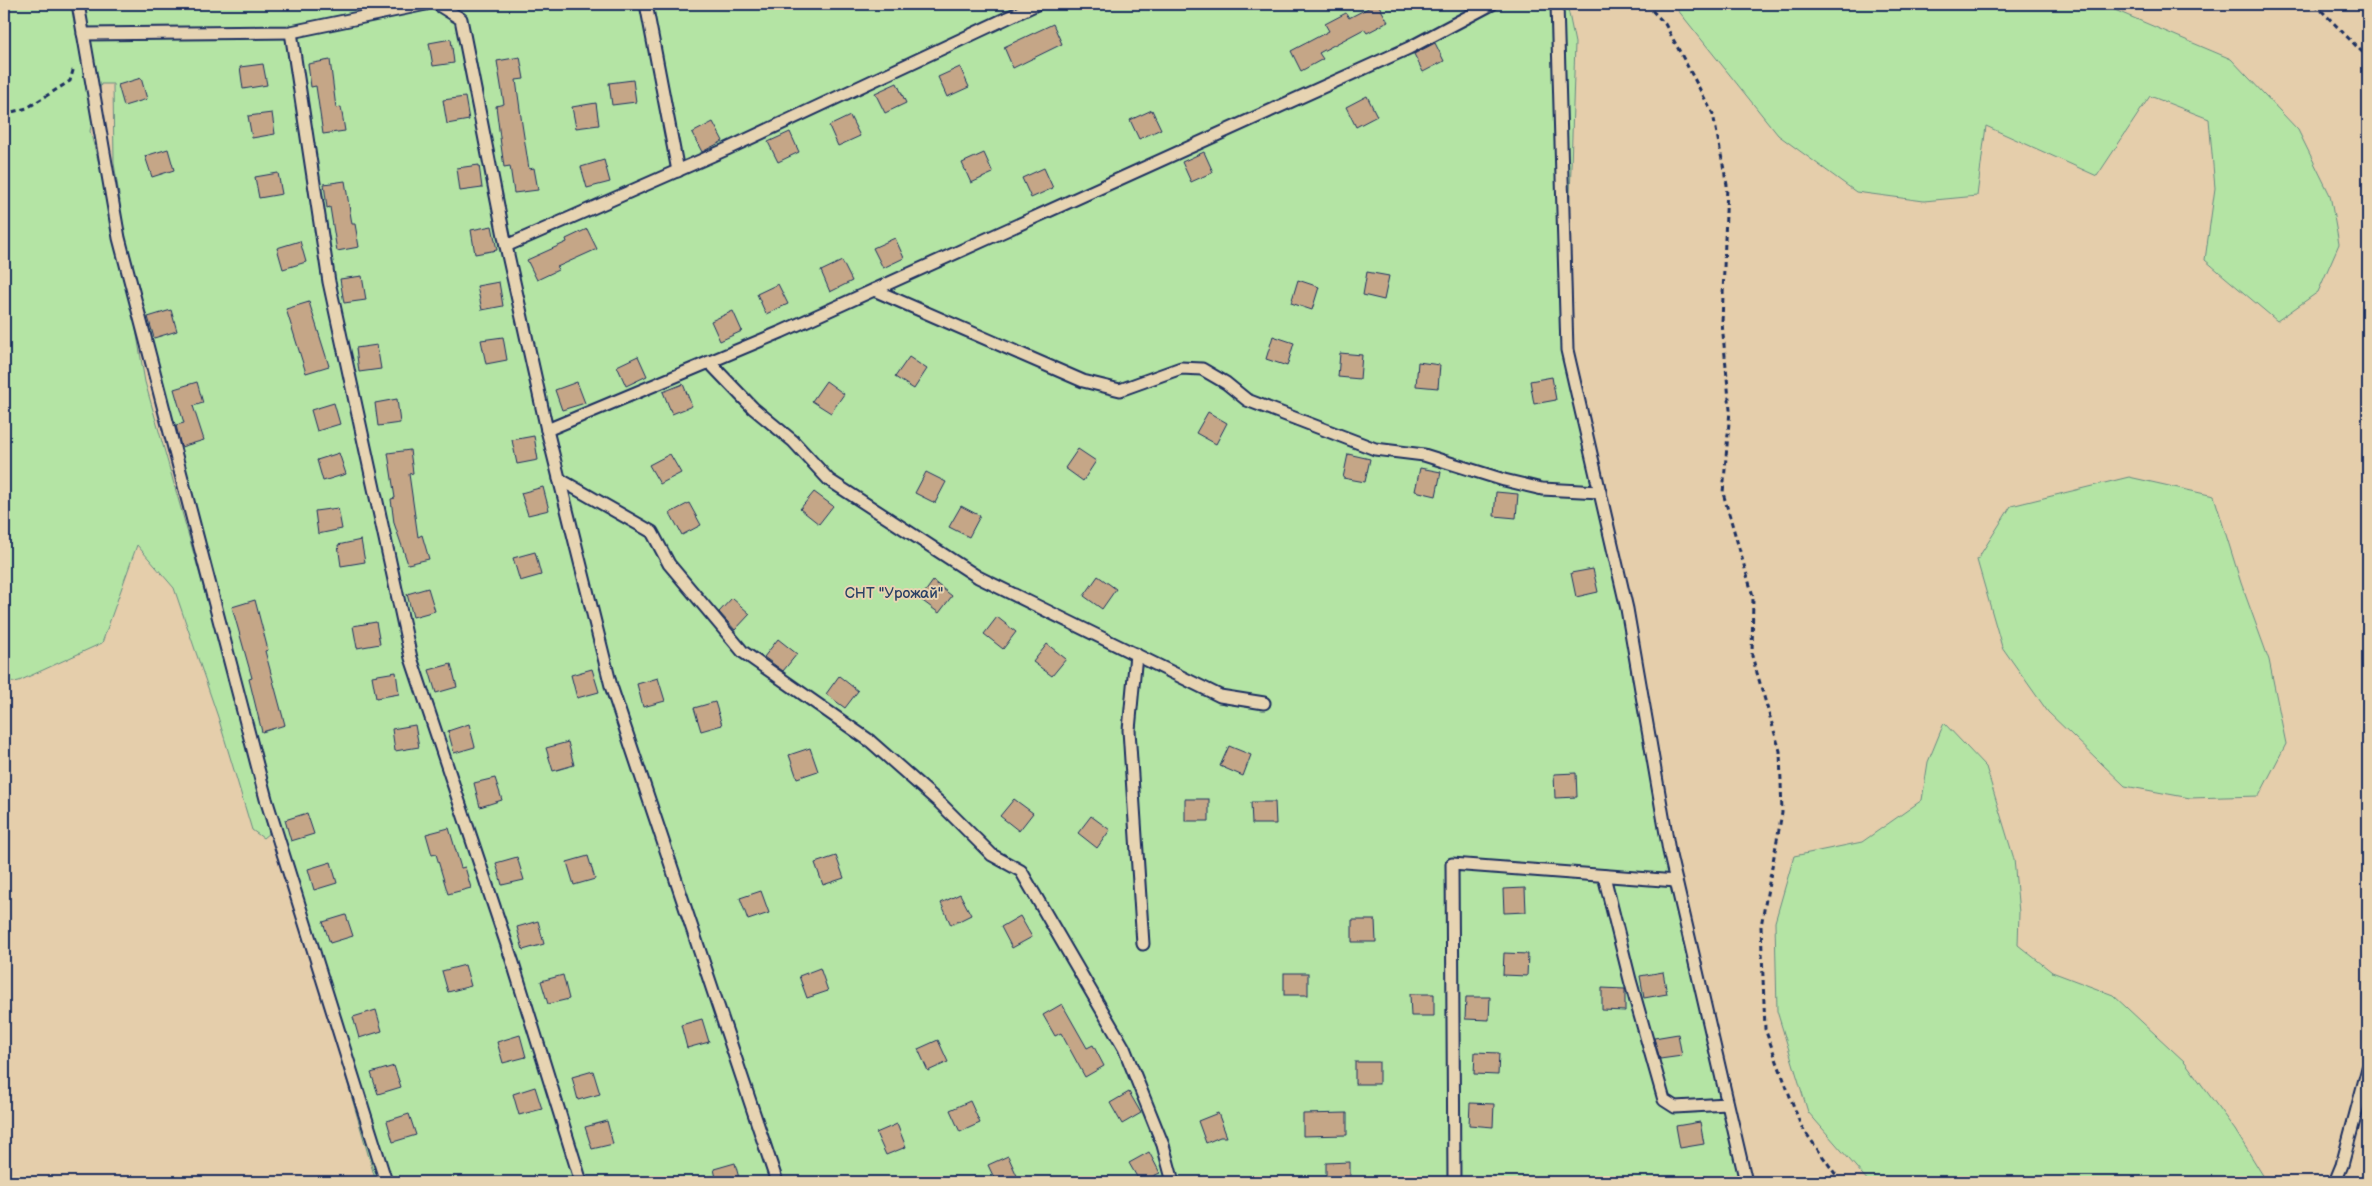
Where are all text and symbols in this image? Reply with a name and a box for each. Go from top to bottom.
park label: СНТ "Урожай" [845,584,943,603]

